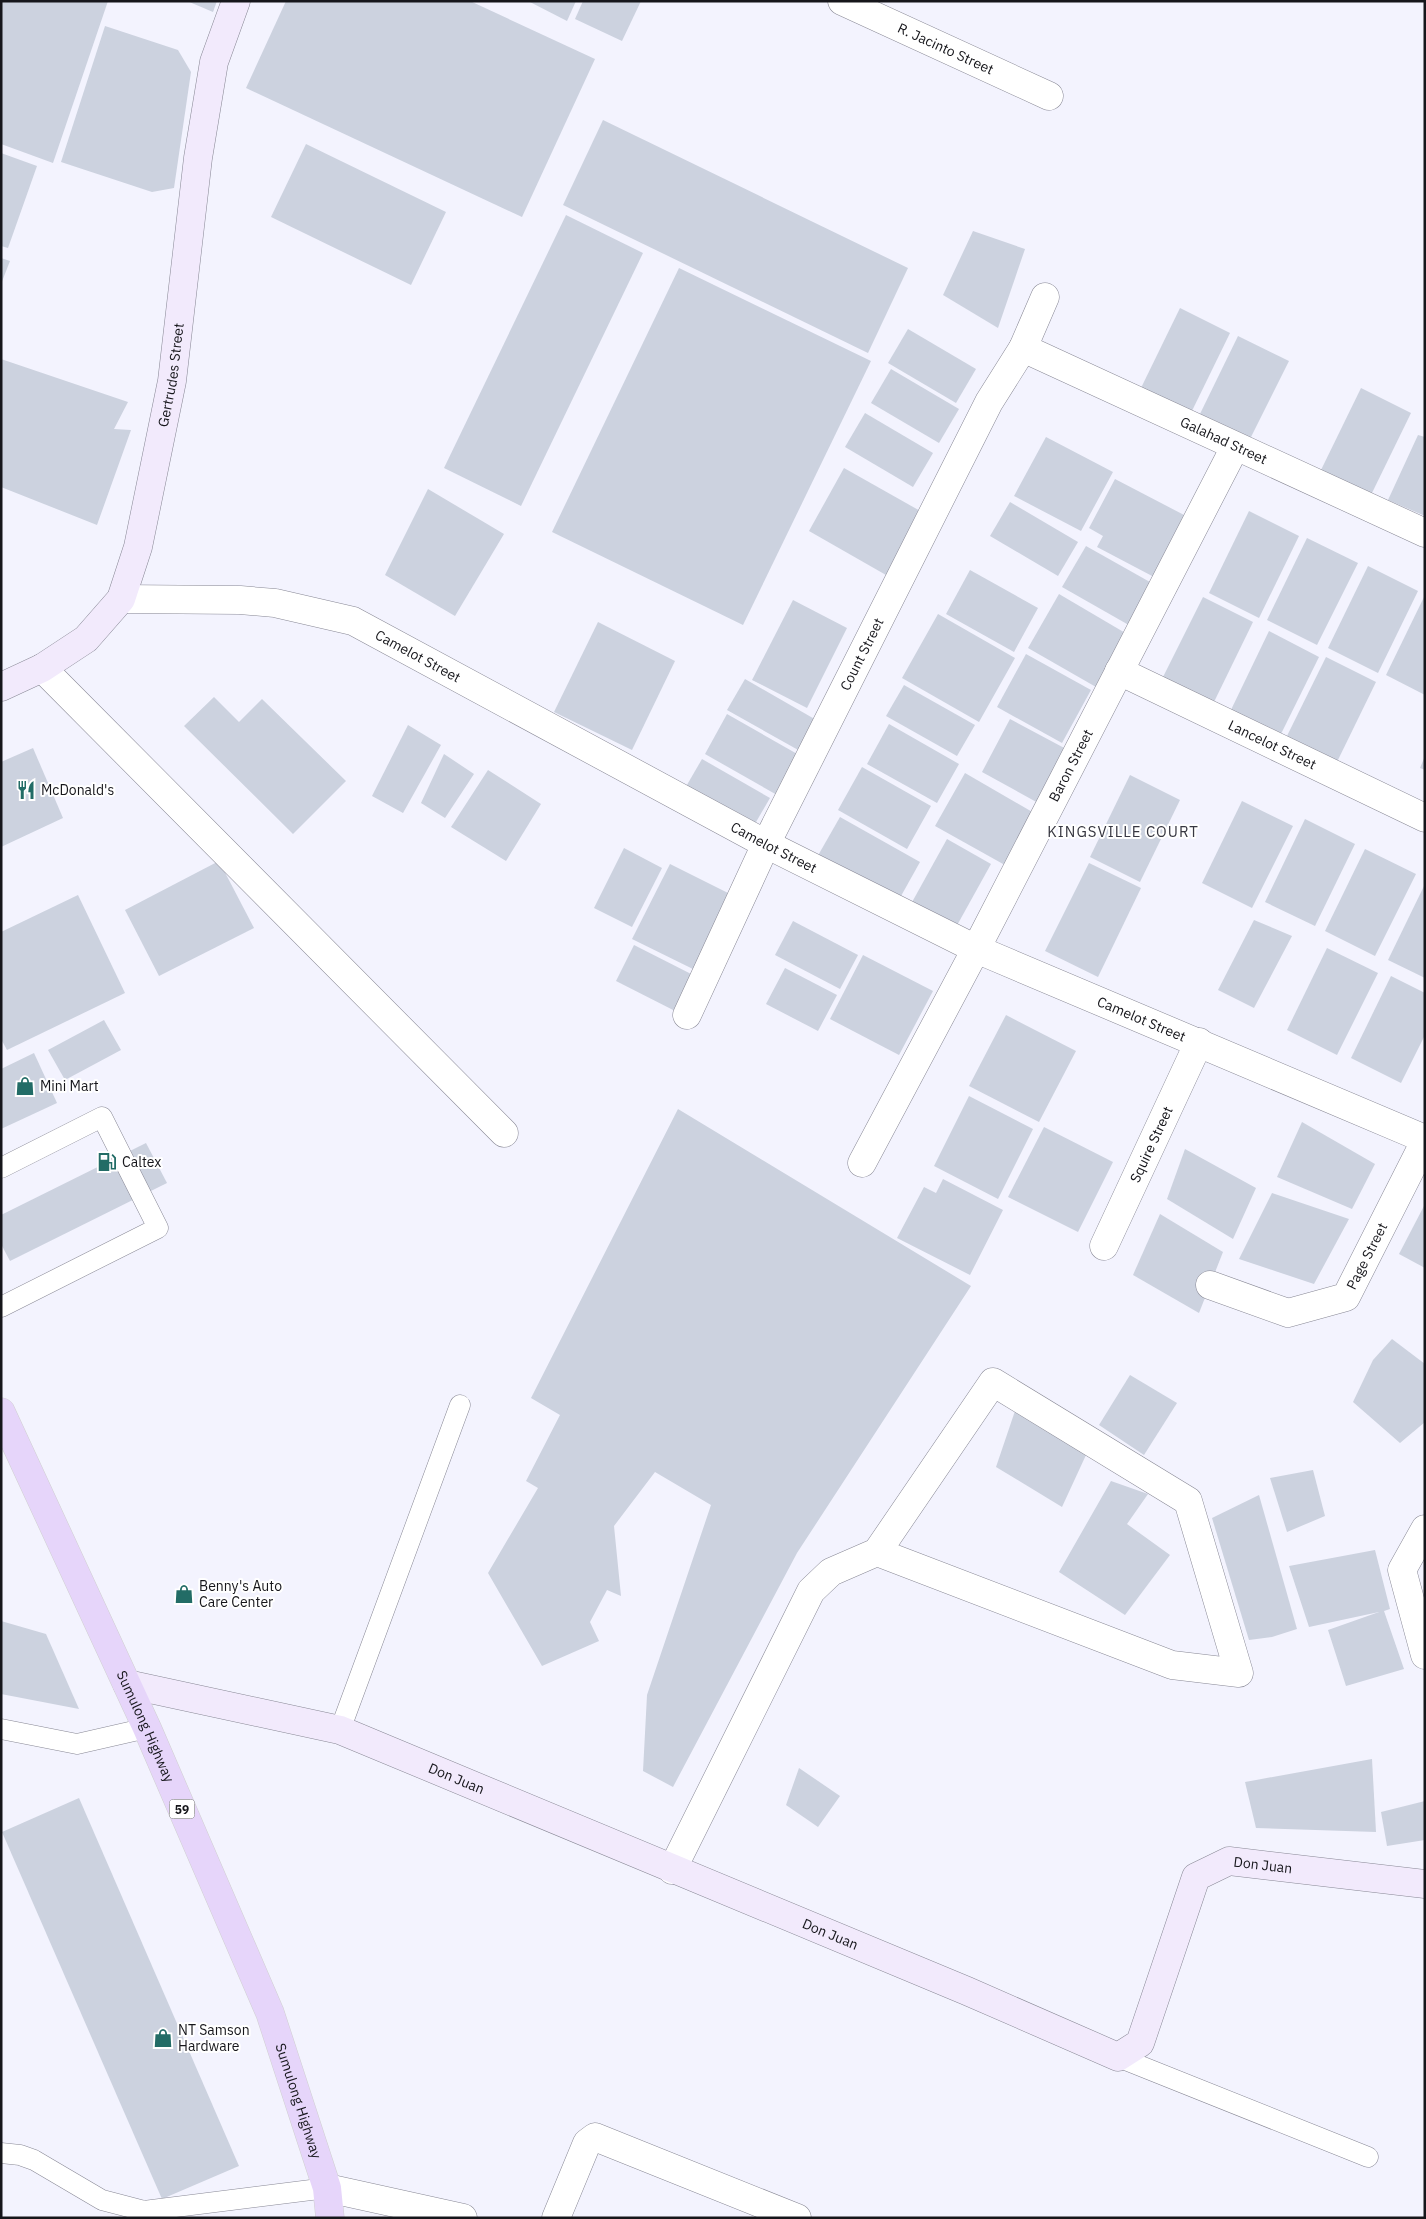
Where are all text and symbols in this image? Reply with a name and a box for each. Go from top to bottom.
street label: R. Jacinto Street [895,19,997,78]
street label: Gertrudes Street [154,322,188,429]
street label: Galahad Street [1177,413,1270,468]
street label: Count Street [836,615,888,694]
street label: Camelot Street [372,626,464,686]
street label: Lancelot Street [1225,716,1319,773]
street label: Baron Street [1045,726,1097,805]
restaurant icon: McDonald's [15,779,37,801]
place label: McDonald's [41,781,114,799]
street label: Camelot Street [728,818,820,877]
district label: KINGSVILLE COURT [1047,822,1199,841]
street label: Camelot Street [1094,992,1189,1046]
shop icon: Mini Mart [14,1075,36,1097]
place label: Mini Mart [40,1077,99,1095]
street label: Squire Street [1126,1103,1177,1186]
fuel station icon: Caltex [96,1151,118,1173]
place label: Caltex [122,1153,161,1171]
street label: Page Street [1342,1219,1391,1292]
place label: Benny's Auto Care Center [199,1577,282,1611]
shop icon: Benny's Auto Care Center [173,1583,195,1605]
street label: Sumulong Highway [113,1668,178,1785]
street label: Don Juan [426,1759,487,1798]
road number: 59 [170,1800,194,1818]
street label: Don Juan [1233,1853,1293,1877]
street label: Don Juan [800,1914,861,1954]
place label: NT Samson Hardware [178,2021,250,2055]
shop icon: NT Samson Hardware [152,2027,174,2049]
street label: Sumulong Highway [271,2041,326,2161]

